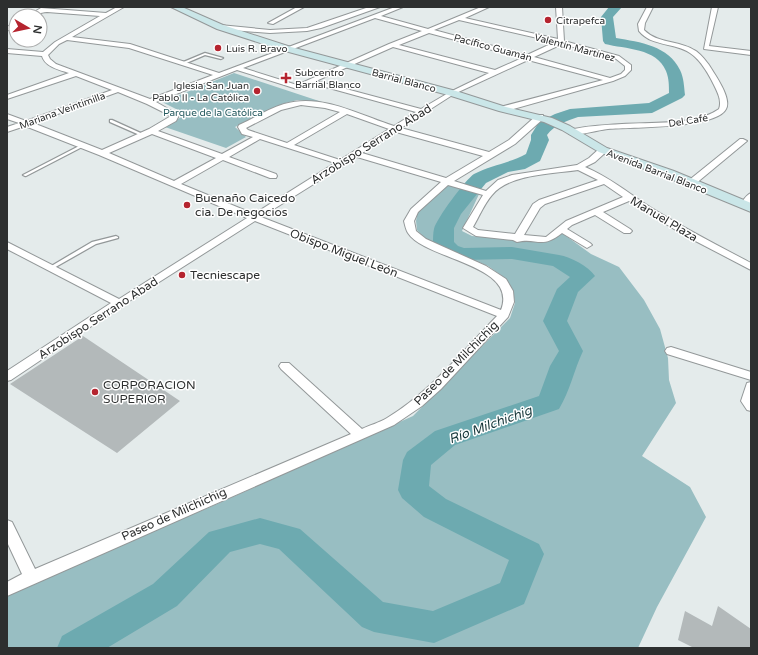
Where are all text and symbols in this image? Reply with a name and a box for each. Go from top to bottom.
north arrow [8,8,48,48]
marker: Citrapefca [543,15,553,25]
place label: Citrapefca [556,15,605,27]
text: N [30,24,44,35]
street label: Valentín Martínez [533,31,617,65]
street label: Pacífico Guamán [452,32,533,64]
marker: Luis R. Bravo [213,43,223,53]
place label: Luis R. Bravo [226,43,288,55]
place label: Subcentro Barrial Blanco [295,67,361,91]
street label: Barrial Blanco [370,67,437,95]
marker: Subcentro Barrial Blanco [280,72,292,84]
place label: Iglesia San Juan Pablo II - La Católica [152,80,249,104]
marker: Iglesia San Juan Pablo II - La Católica [252,86,262,96]
street label: Mariana Veintimilla [18,90,107,132]
street label: Arzobispo Serrano Abad [308,101,434,187]
park label: Parque de la Católica [163,107,263,119]
street label: Del Café [668,112,709,130]
street label: Avenida Barrial Blanco [605,147,709,197]
place label: Buenaño Caicedo cia. De negocios [195,191,295,219]
street label: Manuel Plaza [628,193,700,245]
marker: Buenaño Caicedo cia. De negocios [182,200,192,210]
street label: Obispo Miguel León [288,226,400,280]
place label: Tecniescape [190,268,260,282]
marker: Tecniescape [177,270,187,280]
street label: Arzobispo Serrano Abad [36,274,160,362]
street label: Paseo de Milchichig [411,318,501,408]
place label: CORPORACION SUPERIOR [103,378,196,406]
marker: CORPORACION SUPERIOR [90,387,100,397]
water label: Río Milchichig [447,402,535,447]
street label: Paseo de Milchichig [119,485,229,543]

